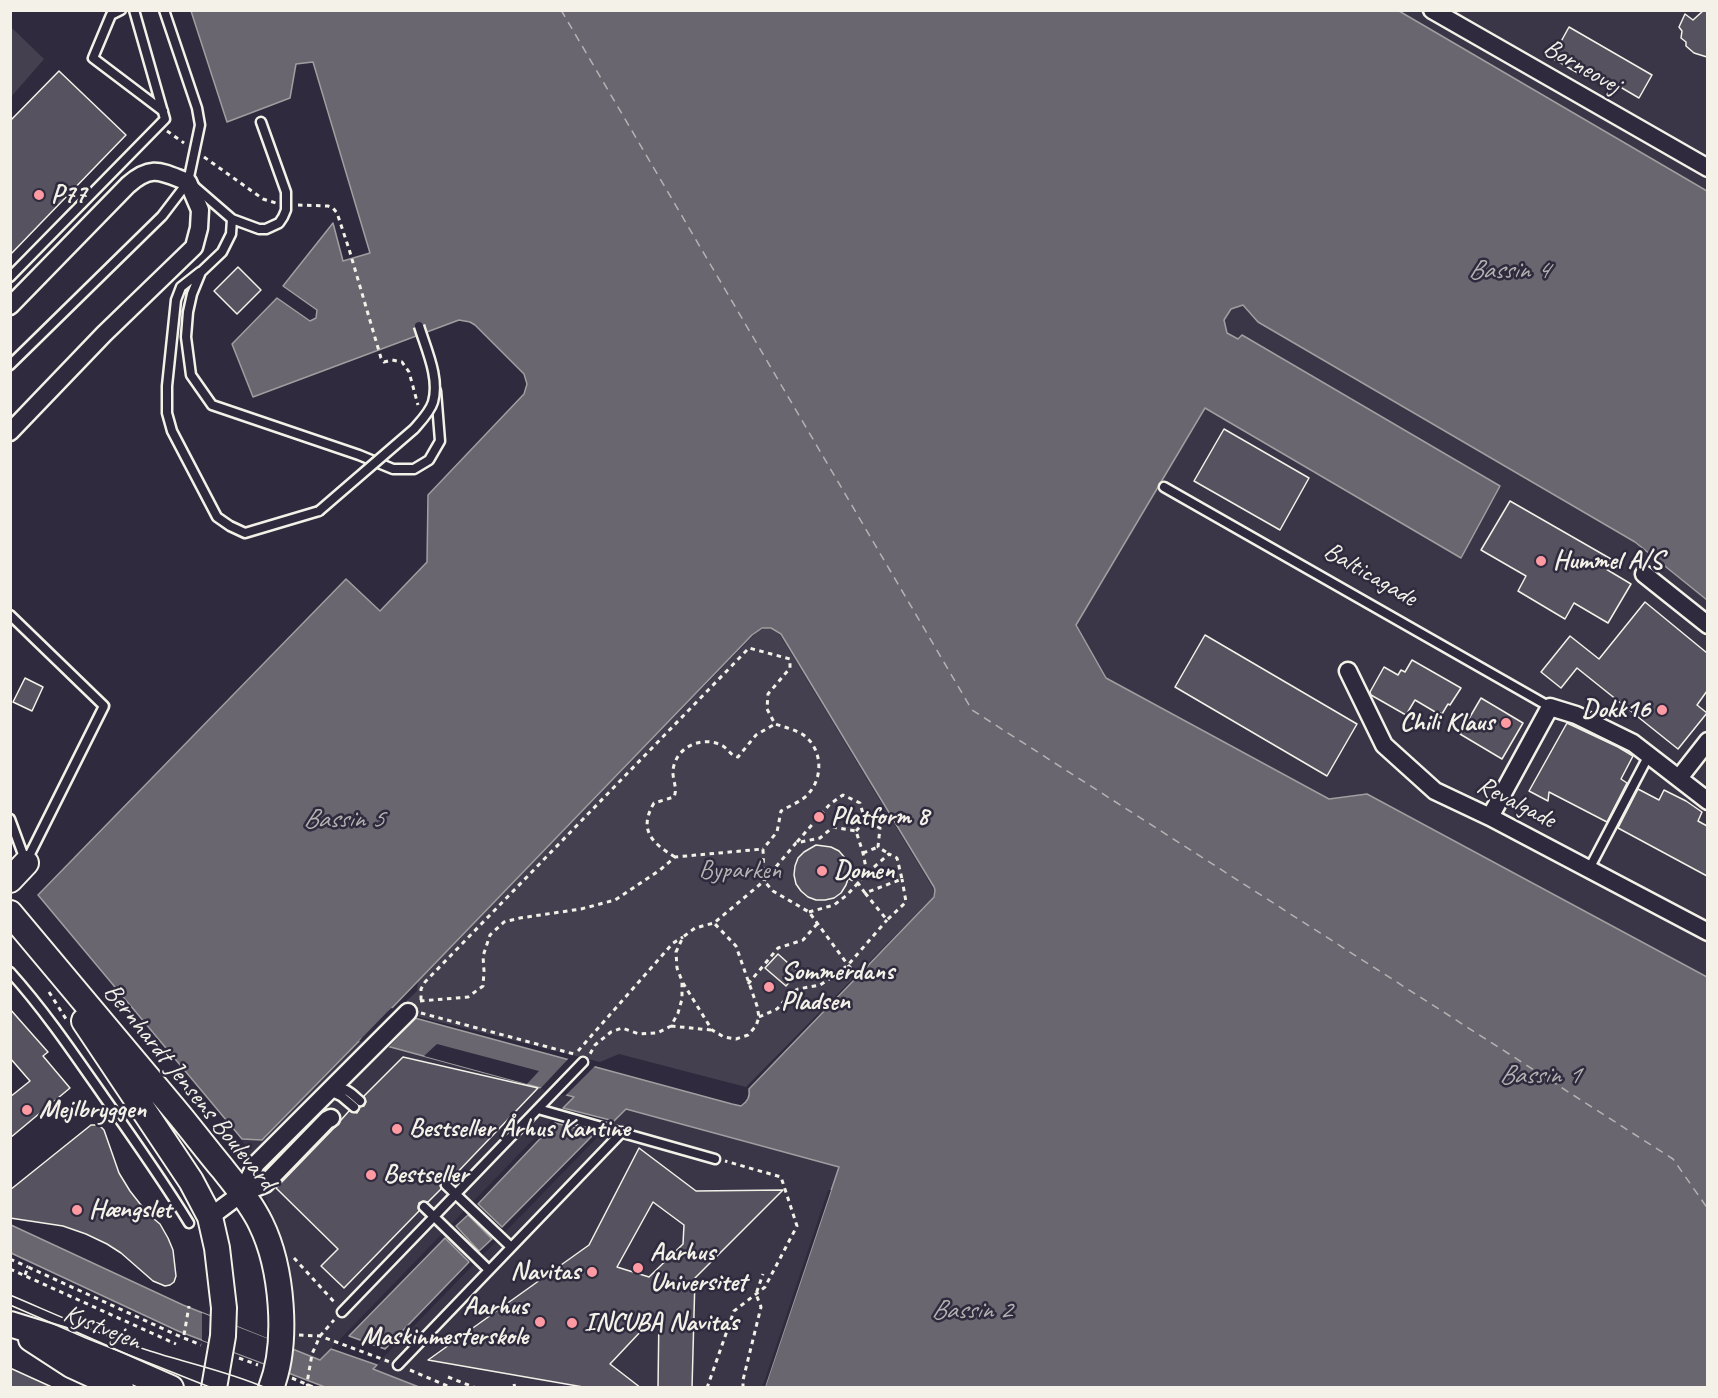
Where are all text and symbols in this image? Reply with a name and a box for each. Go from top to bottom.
street label: Borneovej [1538,33,1626,101]
place label: P77 [51,179,86,211]
marker: P77 [32,188,46,202]
water label: Bassin 4 [1468,255,1548,287]
street label: Balticagade [1318,536,1422,614]
place label: Hummel A/S [1553,545,1663,577]
marker: Hummel A/S [1534,554,1548,568]
place label: Dokk16 [1582,694,1650,726]
marker: Dokk16 [1655,703,1669,717]
place label: Chili Klaus [1400,707,1494,739]
marker: Chili Klaus [1499,716,1513,730]
street label: Revalgade [1471,770,1561,836]
place label: Platform 8 [831,801,929,833]
water label: Bassin 5 [303,804,383,836]
marker: Platform 8 [812,810,826,824]
park label: Byparken [699,855,781,887]
place label: Domen [834,855,894,887]
marker: Domen [815,864,829,878]
place label: Sommerdans Pladsen [781,956,894,1018]
street label: Bernhardt Jensens Boulevard [96,978,282,1196]
marker: Sommerdans Pladsen [762,980,776,994]
water label: Bassin 1 [1499,1060,1579,1092]
place label: Mejlbryggen [39,1094,146,1126]
marker: Mejlbryggen [20,1103,34,1117]
place label: Bestseller Århus Kantine [409,1113,630,1145]
marker: Bestseller Århus Kantine [390,1122,404,1136]
place label: Bestseller [383,1159,468,1191]
marker: Bestseller [364,1168,378,1182]
place label: Hængslet [89,1194,171,1226]
marker: Hængslet [70,1203,84,1217]
place label: Aarhus Universitet [650,1237,746,1298]
place label: Navitas [511,1256,580,1288]
marker: Aarhus Universitet [631,1261,645,1275]
marker: Navitas [585,1265,599,1279]
place label: Aarhus Maskinmesterskole [361,1291,528,1352]
water label: Bassin 2 [931,1295,1011,1327]
street label: Kystvejen [59,1298,145,1358]
place label: INCUBA Navitas [584,1307,738,1339]
marker: Aarhus Maskinmesterskole [533,1315,547,1329]
marker: INCUBA Navitas [565,1316,579,1330]

